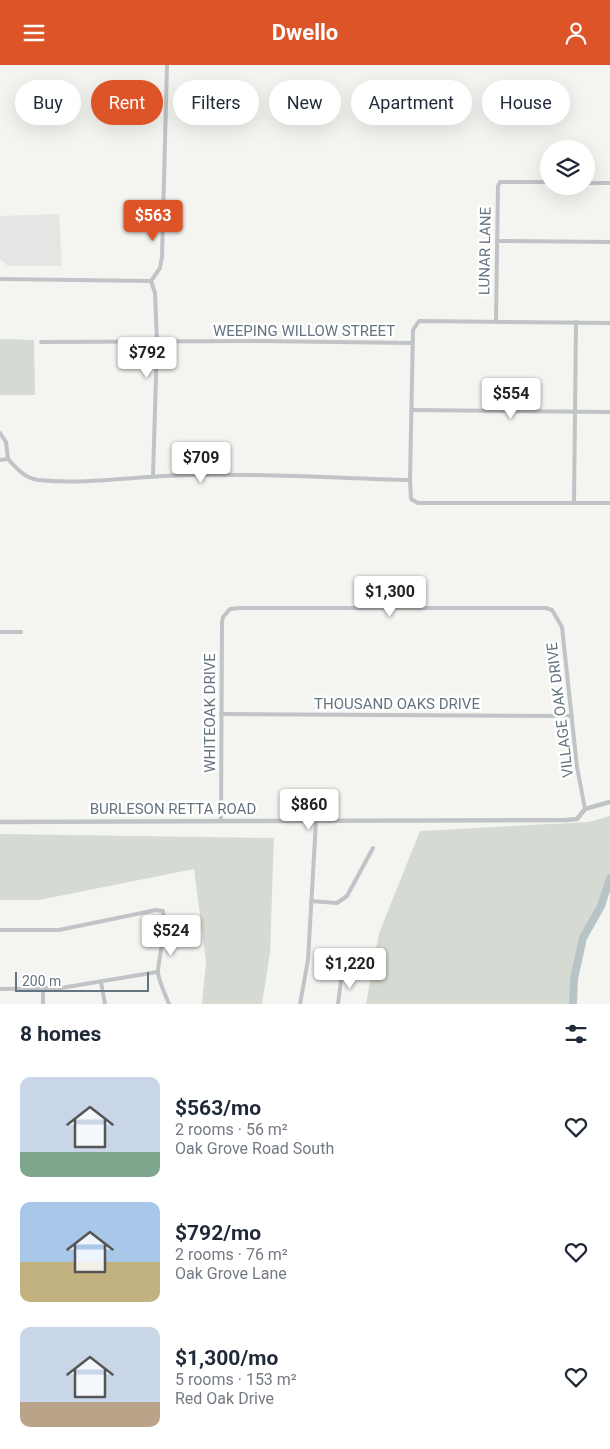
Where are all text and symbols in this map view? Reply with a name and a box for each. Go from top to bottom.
icon: menu [20,19,48,47]
icon: person [562,19,590,47]
text: Dwello [272,20,338,45]
chip: Buy [15,80,81,125]
chip: Rent [91,80,163,125]
chip: Filters [173,80,259,125]
chip: New [269,80,341,125]
chip: Apartment [351,80,472,125]
chip: House [482,80,570,125]
map controls [540,140,595,195]
button: layers [540,140,595,195]
pin: $563 [123,199,183,242]
text: $563 [135,206,171,225]
street label: LUNAR LANE [475,206,495,295]
street label: WEEPING WILLOW STREET [213,322,395,340]
pin: $792 [117,337,177,379]
text: $792 [129,343,165,362]
pin: $554 [481,377,541,420]
text: $554 [493,384,529,403]
pin: $709 [171,441,231,484]
text: $709 [183,448,219,467]
pin: $1,300 [349,575,431,618]
text: $1,300 [365,582,415,601]
street label: VILLAGE OAK DRIVE [543,641,577,779]
street label: WHITEOAK DRIVE [201,653,219,773]
street label: THOUSAND OAKS DRIVE [314,695,480,713]
pin: $860 [279,789,339,831]
text: $860 [291,795,327,814]
street label: BURLESON RETTA ROAD [90,800,256,818]
pin: $524 [141,915,201,957]
text: $524 [153,921,189,940]
pin: $1,220 [309,947,391,990]
text: $1,220 [325,954,375,973]
scale bar [15,969,149,992]
text: 200 m [22,973,61,989]
icon: filters [562,1020,590,1048]
text: 8 homes [20,1022,101,1046]
text: $563/mo [175,1096,261,1120]
icon: home [60,1097,120,1157]
icon: heart [562,1113,590,1141]
text: 2 rooms · 56 m² [175,1120,288,1139]
text: Oak Grove Road South [175,1139,334,1158]
text: $792/mo [175,1221,261,1245]
icon: home [60,1222,120,1282]
icon: heart [562,1238,590,1266]
text: 2 rooms · 76 m² [175,1245,288,1264]
text: Oak Grove Lane [175,1264,287,1283]
text: $1,300/mo [175,1346,278,1370]
icon: home [60,1347,120,1407]
icon: heart [562,1363,590,1391]
text: 5 rooms · 153 m² [175,1370,297,1389]
text: Red Oak Drive [175,1389,274,1408]

